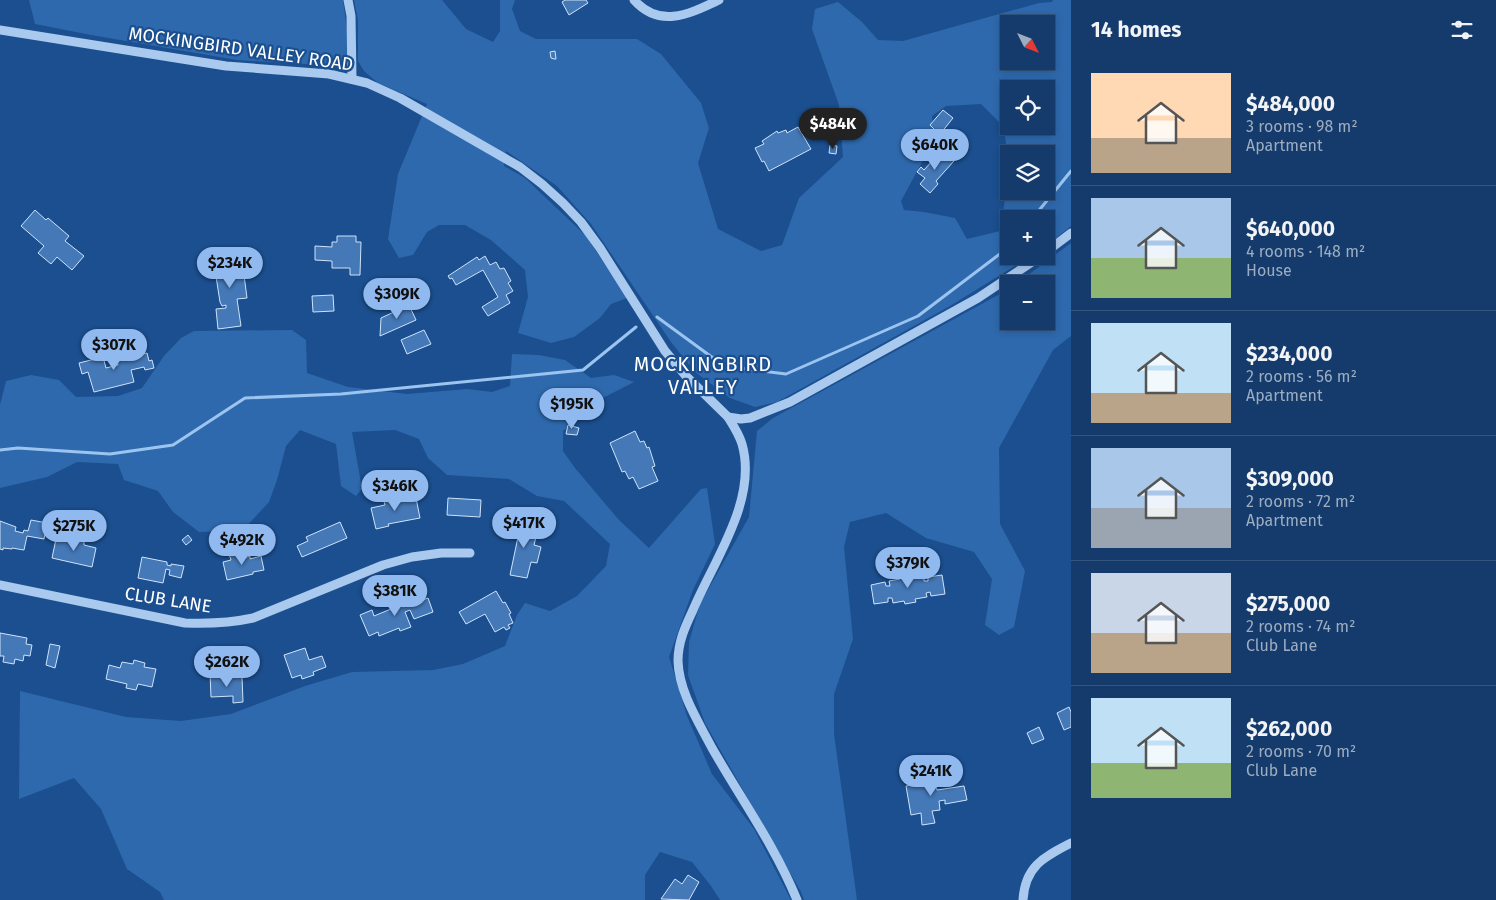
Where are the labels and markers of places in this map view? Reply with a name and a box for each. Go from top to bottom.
pin: $484K [798,108,868,150]
pin: $640K [900,128,970,171]
pin: $234K [195,246,265,289]
pin: $309K [362,278,432,320]
pin: $307K [79,328,149,371]
pin: $195K [537,388,607,430]
pin: $346K [360,470,430,512]
pin: $417K [489,506,559,549]
pin: $275K [39,510,109,552]
pin: $492K [207,524,277,566]
pin: $379K [873,546,943,589]
pin: $381K [360,574,430,617]
pin: $262K [192,646,262,688]
pin: $241K [896,754,966,797]

